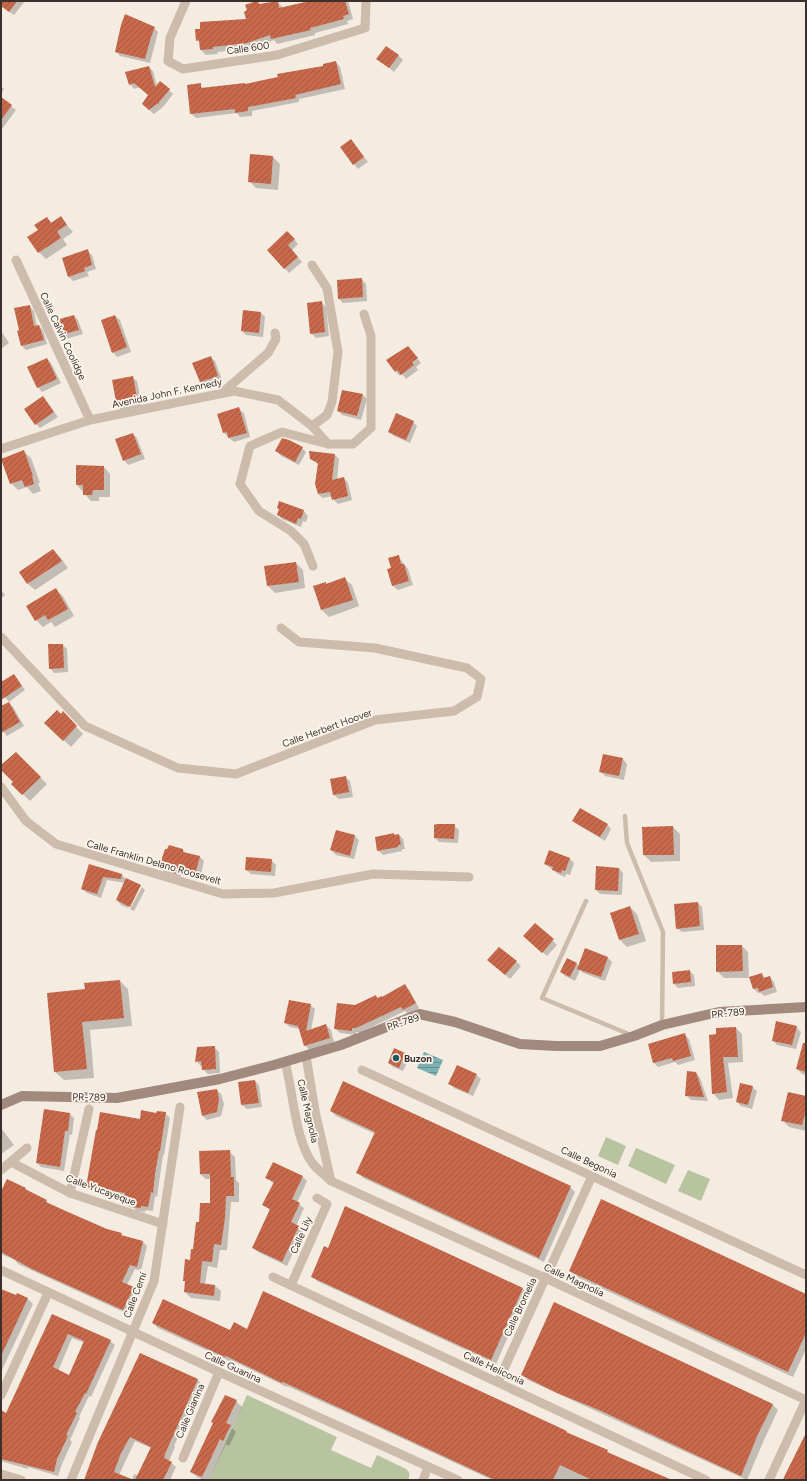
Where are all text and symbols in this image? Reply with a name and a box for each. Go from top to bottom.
street label: Calle 600 [226,39,270,57]
street label: Calle Calvin Coolidge [37,290,89,382]
street label: Avenida John F. Kennedy [111,375,224,411]
street label: Calle Herbert Hoover [280,705,374,750]
street label: Calle Franklin Delano Roosevelt [85,837,223,888]
street label: PR-789 [711,1005,746,1021]
street label: PR-789 [385,1011,421,1033]
place label: Buzon [404,1052,432,1065]
marker: Buzon [391,1053,401,1063]
street label: Calle Magnolia [294,1078,322,1144]
street label: PR-789 [72,1090,106,1104]
street label: Calle Begonia [559,1143,619,1181]
street label: Calle Yucayeque [64,1171,138,1209]
street label: Calle Lily [287,1214,315,1256]
street label: Calle Magnolia [542,1260,606,1300]
street label: Calle Cemí [120,1270,150,1320]
street label: Calle Bromelia [501,1275,539,1339]
street label: Calle Guanina [202,1348,264,1386]
street label: Calle Heliconia [461,1348,527,1388]
street label: Calle Gianina [173,1382,207,1440]

